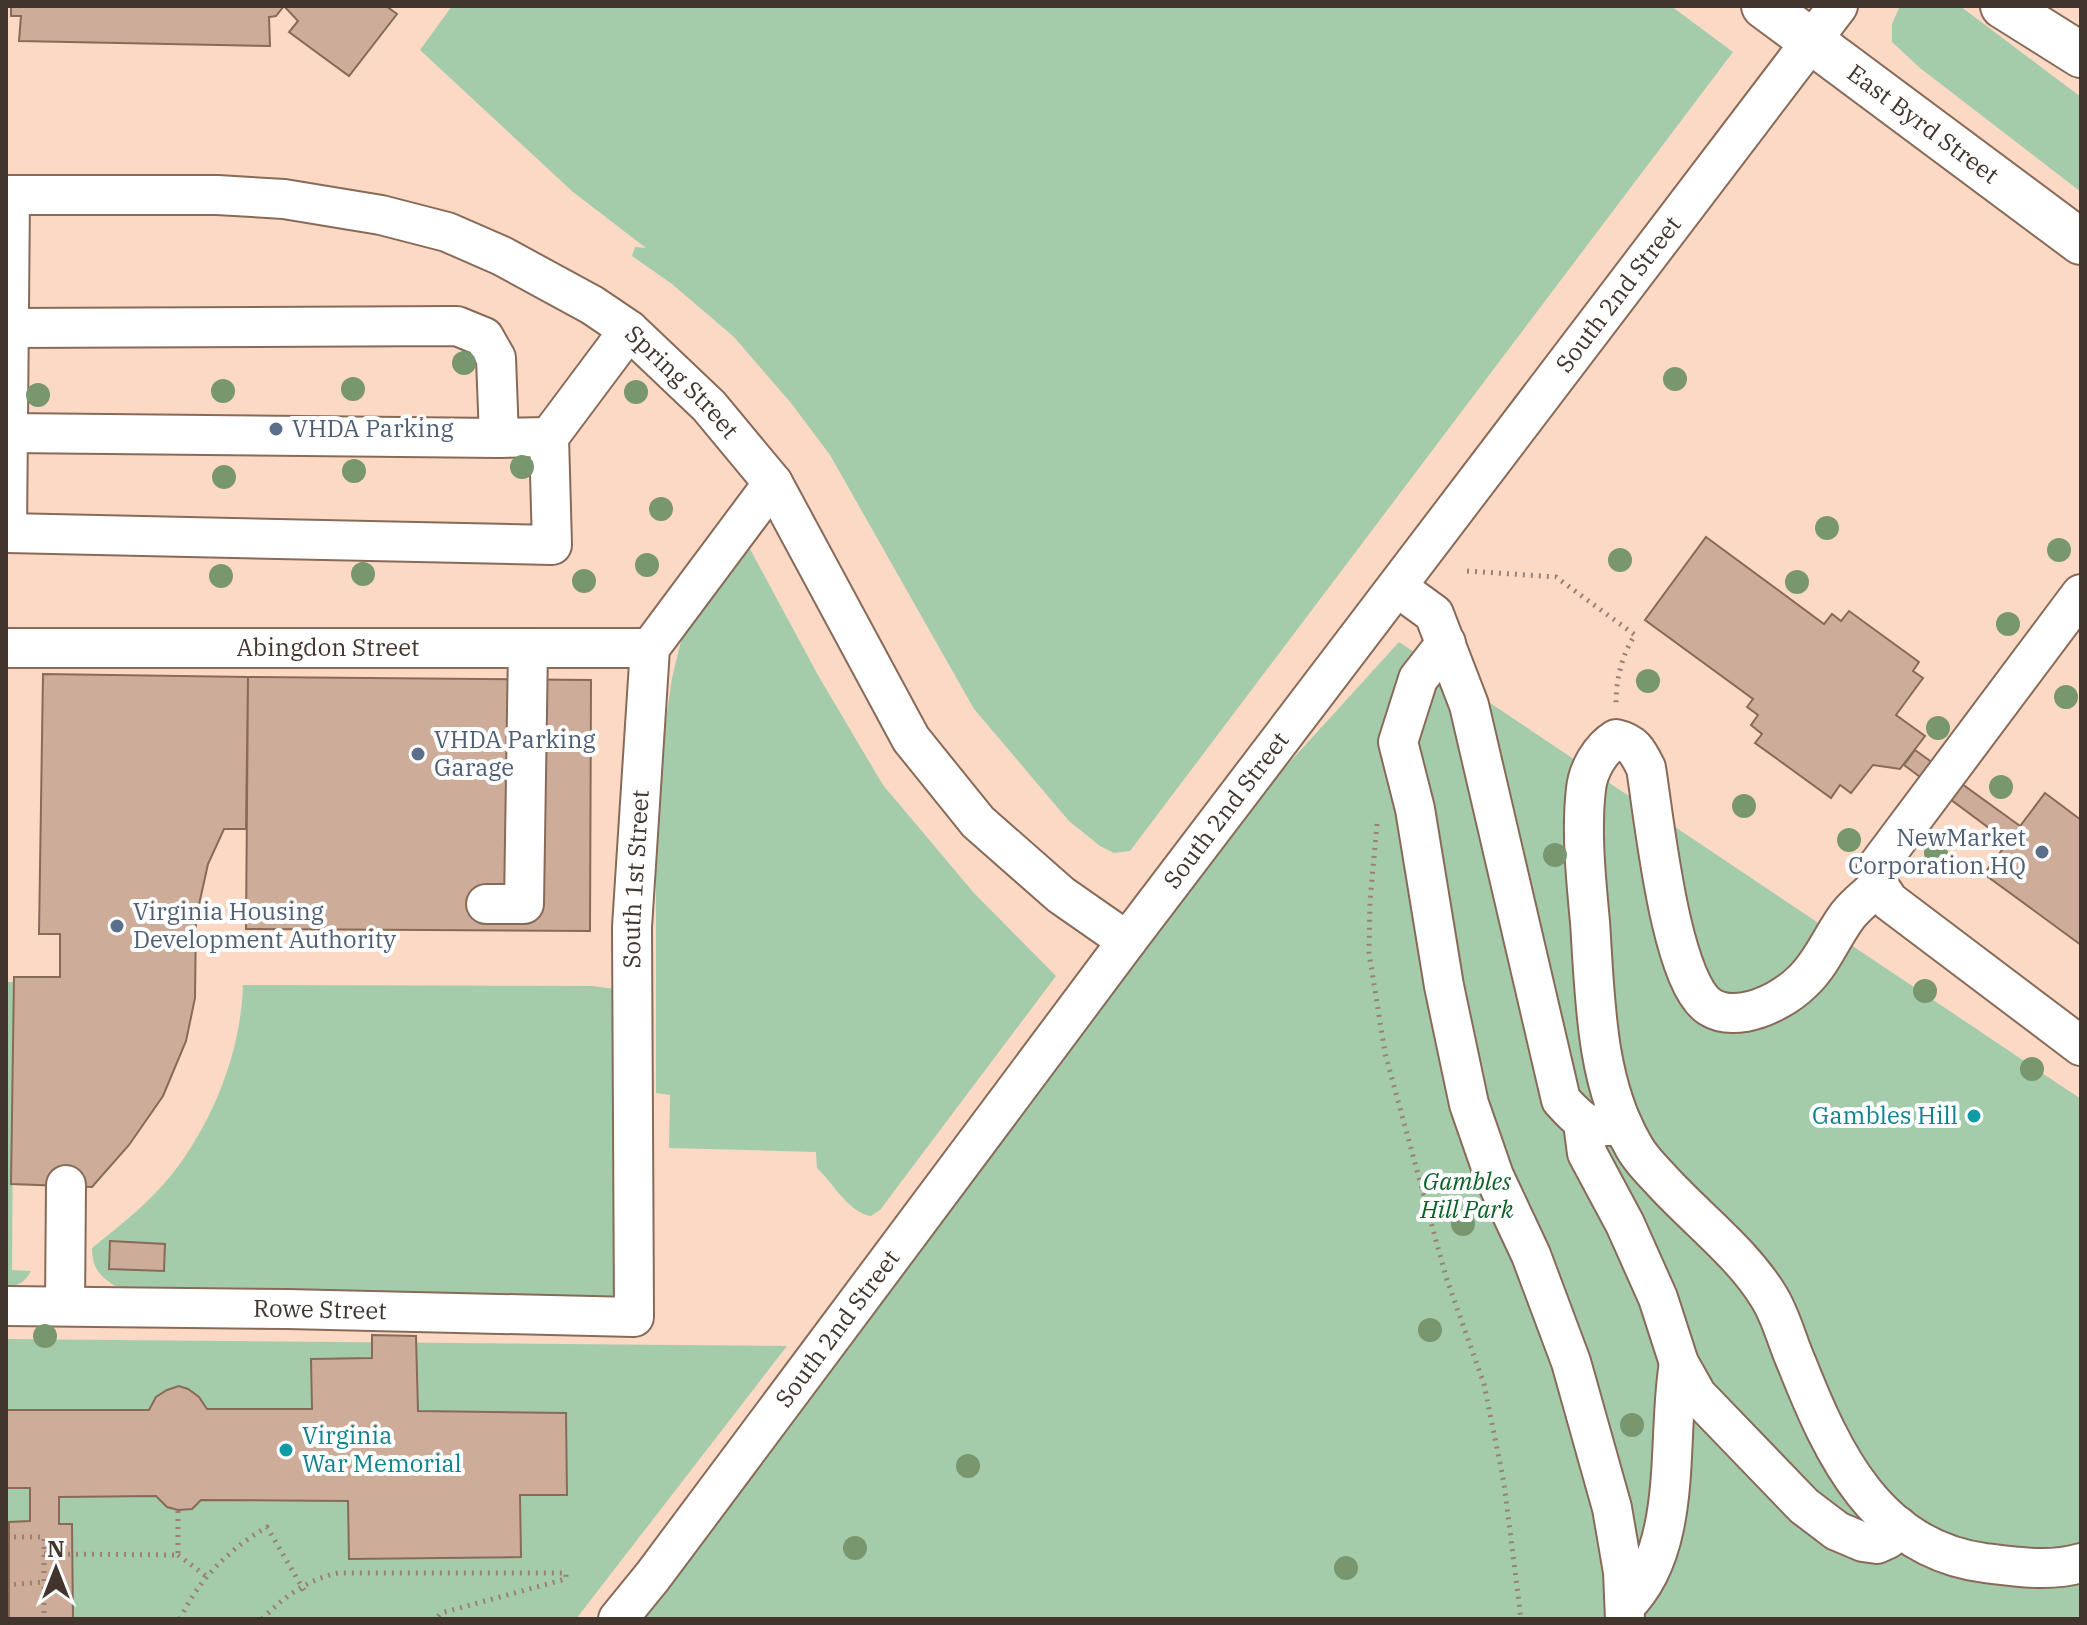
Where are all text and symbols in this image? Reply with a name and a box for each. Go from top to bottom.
street label: East Byrd Street [1841,56,2006,190]
street label: South 2nd Street [1548,209,1688,379]
street label: Spring Street [619,318,746,445]
place label: VHDA Parking [292,412,454,444]
marker: VHDA Parking [267,420,285,438]
street label: Abingdon Street [236,631,420,663]
place label: VHDA Parking Garage [434,723,596,783]
street label: South 2nd Street [1156,725,1295,895]
marker: VHDA Parking Garage [409,745,427,763]
street label: South 1st Street [615,789,656,969]
place label: NewMarket Corporation HQ [1848,821,2026,881]
marker: NewMarket Corporation HQ [2033,843,2051,861]
place label: Virginia Housing Development Authority [133,895,396,955]
marker: Virginia Housing Development Authority [108,917,126,935]
place label: Gambles Hill [1812,1099,1958,1131]
marker: Gambles Hill [1965,1107,1983,1125]
park label: Gambles Hill Park [1419,1165,1514,1225]
street label: South 2nd Street [767,1243,906,1413]
street label: Rowe Street [253,1292,387,1326]
place label: Virginia War Memorial [302,1419,462,1479]
marker: Virginia War Memorial [277,1441,295,1459]
north arrow [16,1529,96,1609]
text: N [47,1534,65,1563]

